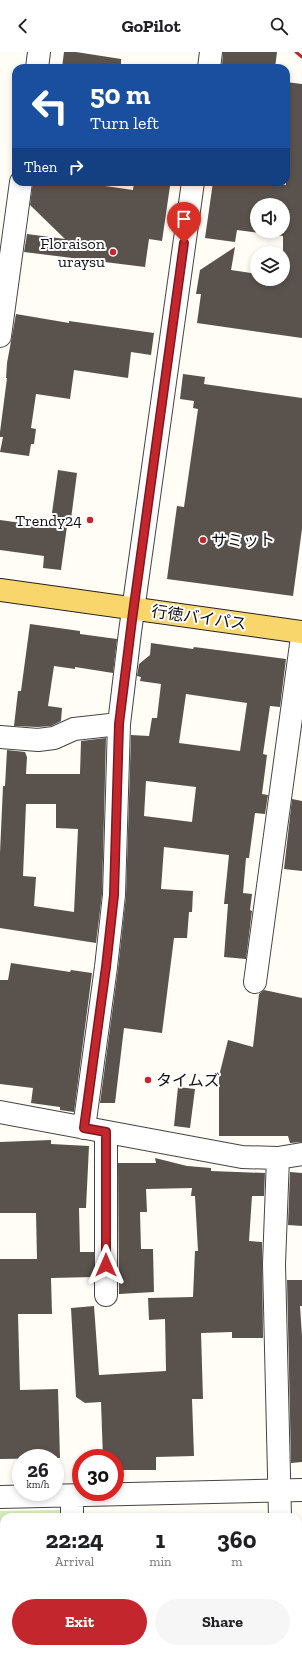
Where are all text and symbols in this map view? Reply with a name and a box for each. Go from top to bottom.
icon: back [12,15,34,37]
text: GoPilot [121,15,181,37]
icon: search [268,15,290,37]
text: 50 m [90,78,151,111]
icon: left [24,80,76,132]
text: Turn left [90,112,159,134]
icon: right [65,156,87,178]
text: Then [24,158,57,176]
map controls [250,198,290,286]
button: sound [250,198,290,238]
pin [167,202,201,243]
icon: arrive [173,208,195,230]
place label: Floraison uraysu [40,234,106,271]
button: layers [250,246,290,286]
marker: Floraison uraysu [108,247,118,257]
place label: Trendy24 [15,511,82,530]
marker: Trendy24 [85,515,95,525]
place label: サミット [211,531,275,550]
marker: サミット [198,535,208,545]
street label: 行徳バイパス [150,601,248,634]
place label: タイムズ [156,1071,220,1090]
marker: タイムズ [143,1075,153,1085]
position arrow [85,1244,127,1286]
speed limit sign: 30 [72,1449,124,1501]
text: 26 [27,1458,49,1482]
text: km/h [27,1479,49,1491]
text: 22:24 [45,1525,104,1554]
text: 1 [156,1525,165,1554]
text: 360 [217,1525,257,1554]
text: Arrival [55,1554,94,1569]
text: min [149,1554,172,1569]
text: m [231,1554,242,1569]
button: Exit [12,1599,147,1645]
button: Share [155,1599,290,1645]

